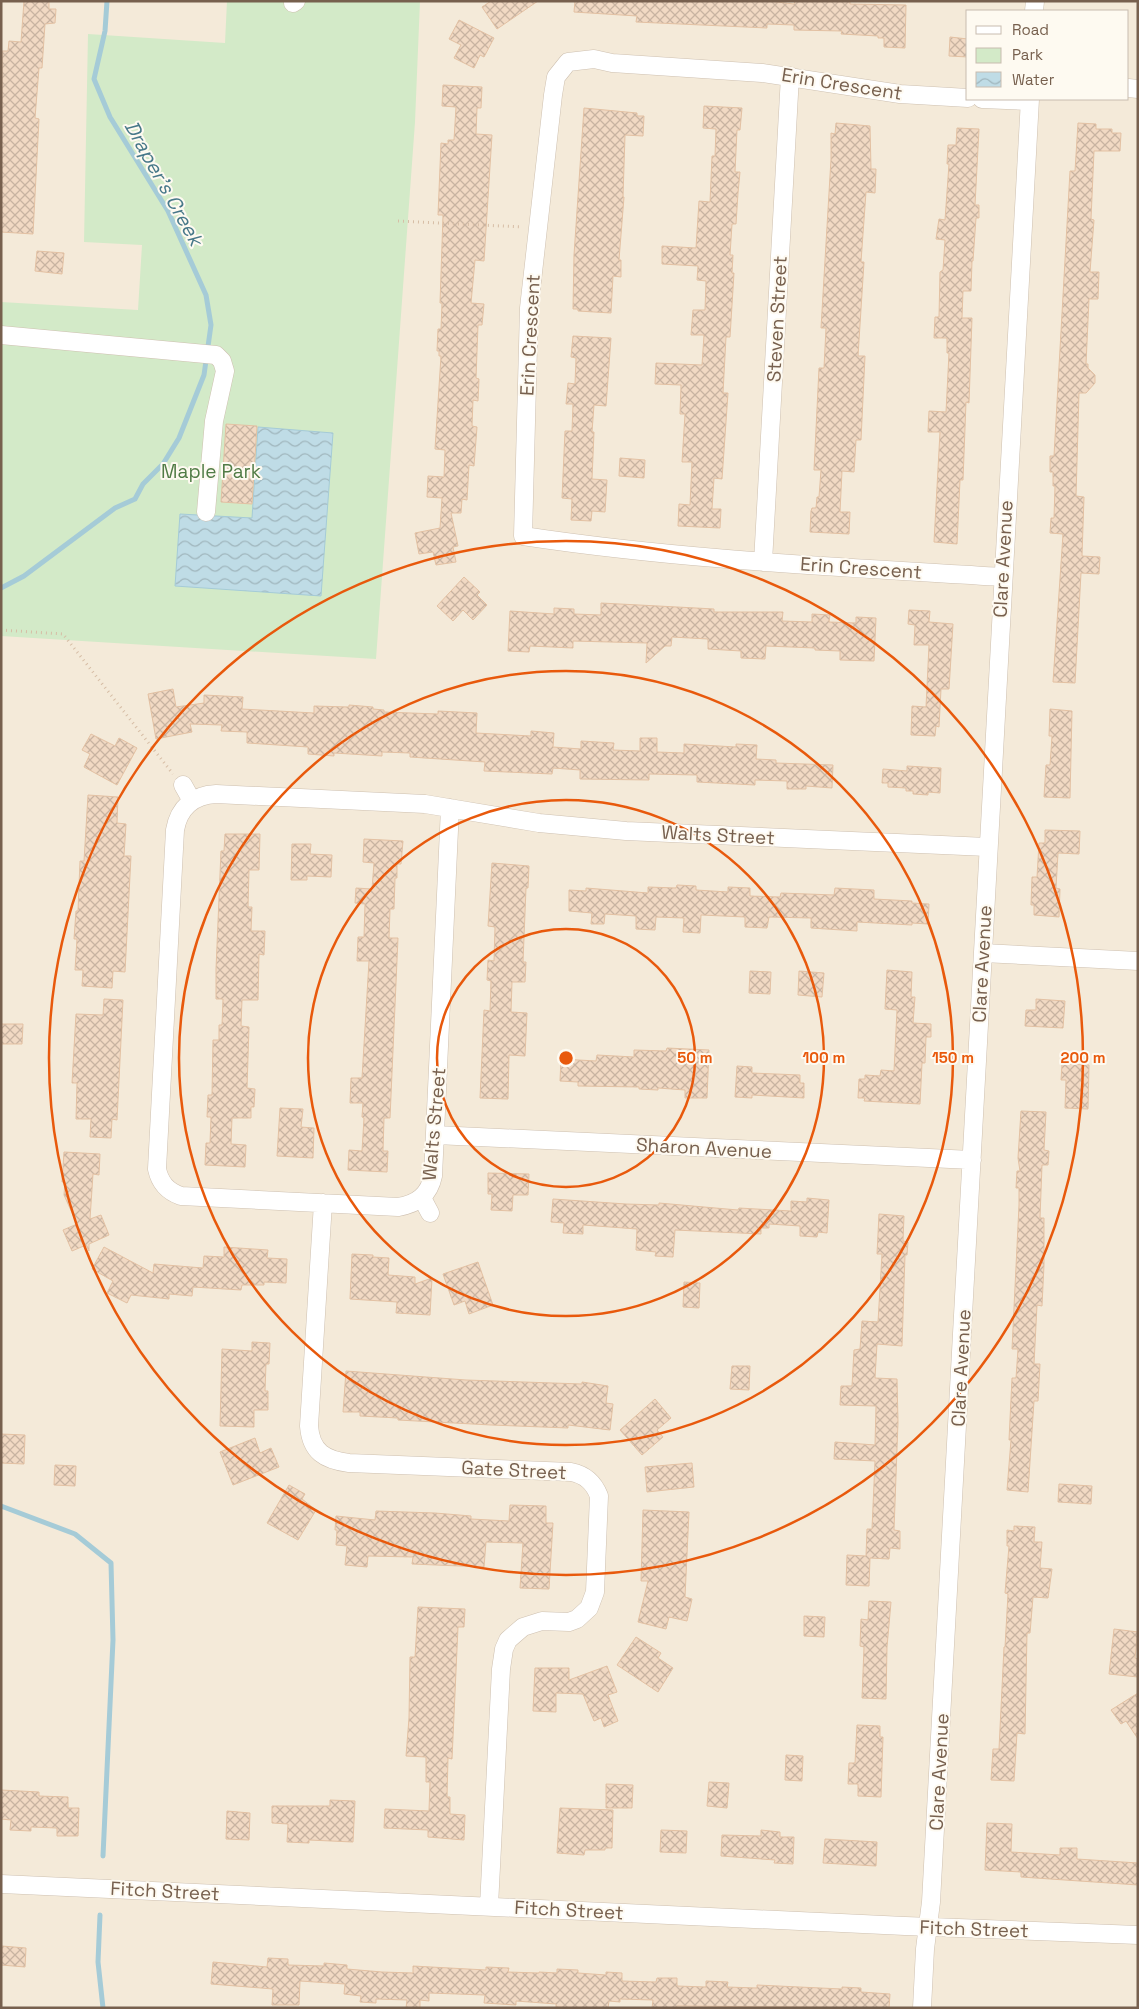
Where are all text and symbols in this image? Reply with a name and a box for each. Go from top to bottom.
legend [966,10,1129,100]
text: Road [1012,20,1049,39]
text: Park [1012,45,1043,64]
street label: Erin Crescent [780,62,904,106]
text: Water [1012,70,1055,89]
water label: Draper's Creek [119,116,210,252]
street label: Steven Street [761,255,793,383]
street label: Erin Crescent [514,273,546,397]
park label: Maple Park [161,459,261,484]
street label: Clare Avenue [987,500,1019,618]
street label: Erin Crescent [799,551,923,585]
street label: Walts Street [661,820,775,850]
street label: Clare Avenue [966,905,998,1023]
text: 50 m [677,1048,713,1067]
text: 100 m [803,1048,845,1067]
text: 150 m [932,1048,974,1067]
text: 200 m [1061,1048,1105,1067]
centre of rings [557,1049,575,1067]
street label: Walts Street [417,1066,451,1182]
street label: Sharon Avenue [635,1132,773,1164]
street label: Clare Avenue [945,1309,977,1427]
street label: Gate Street [461,1455,567,1485]
street label: Clare Avenue [923,1713,955,1831]
street label: Fitch Street [110,1876,220,1906]
street label: Fitch Street [514,1895,624,1925]
street label: Fitch Street [919,1915,1029,1943]

